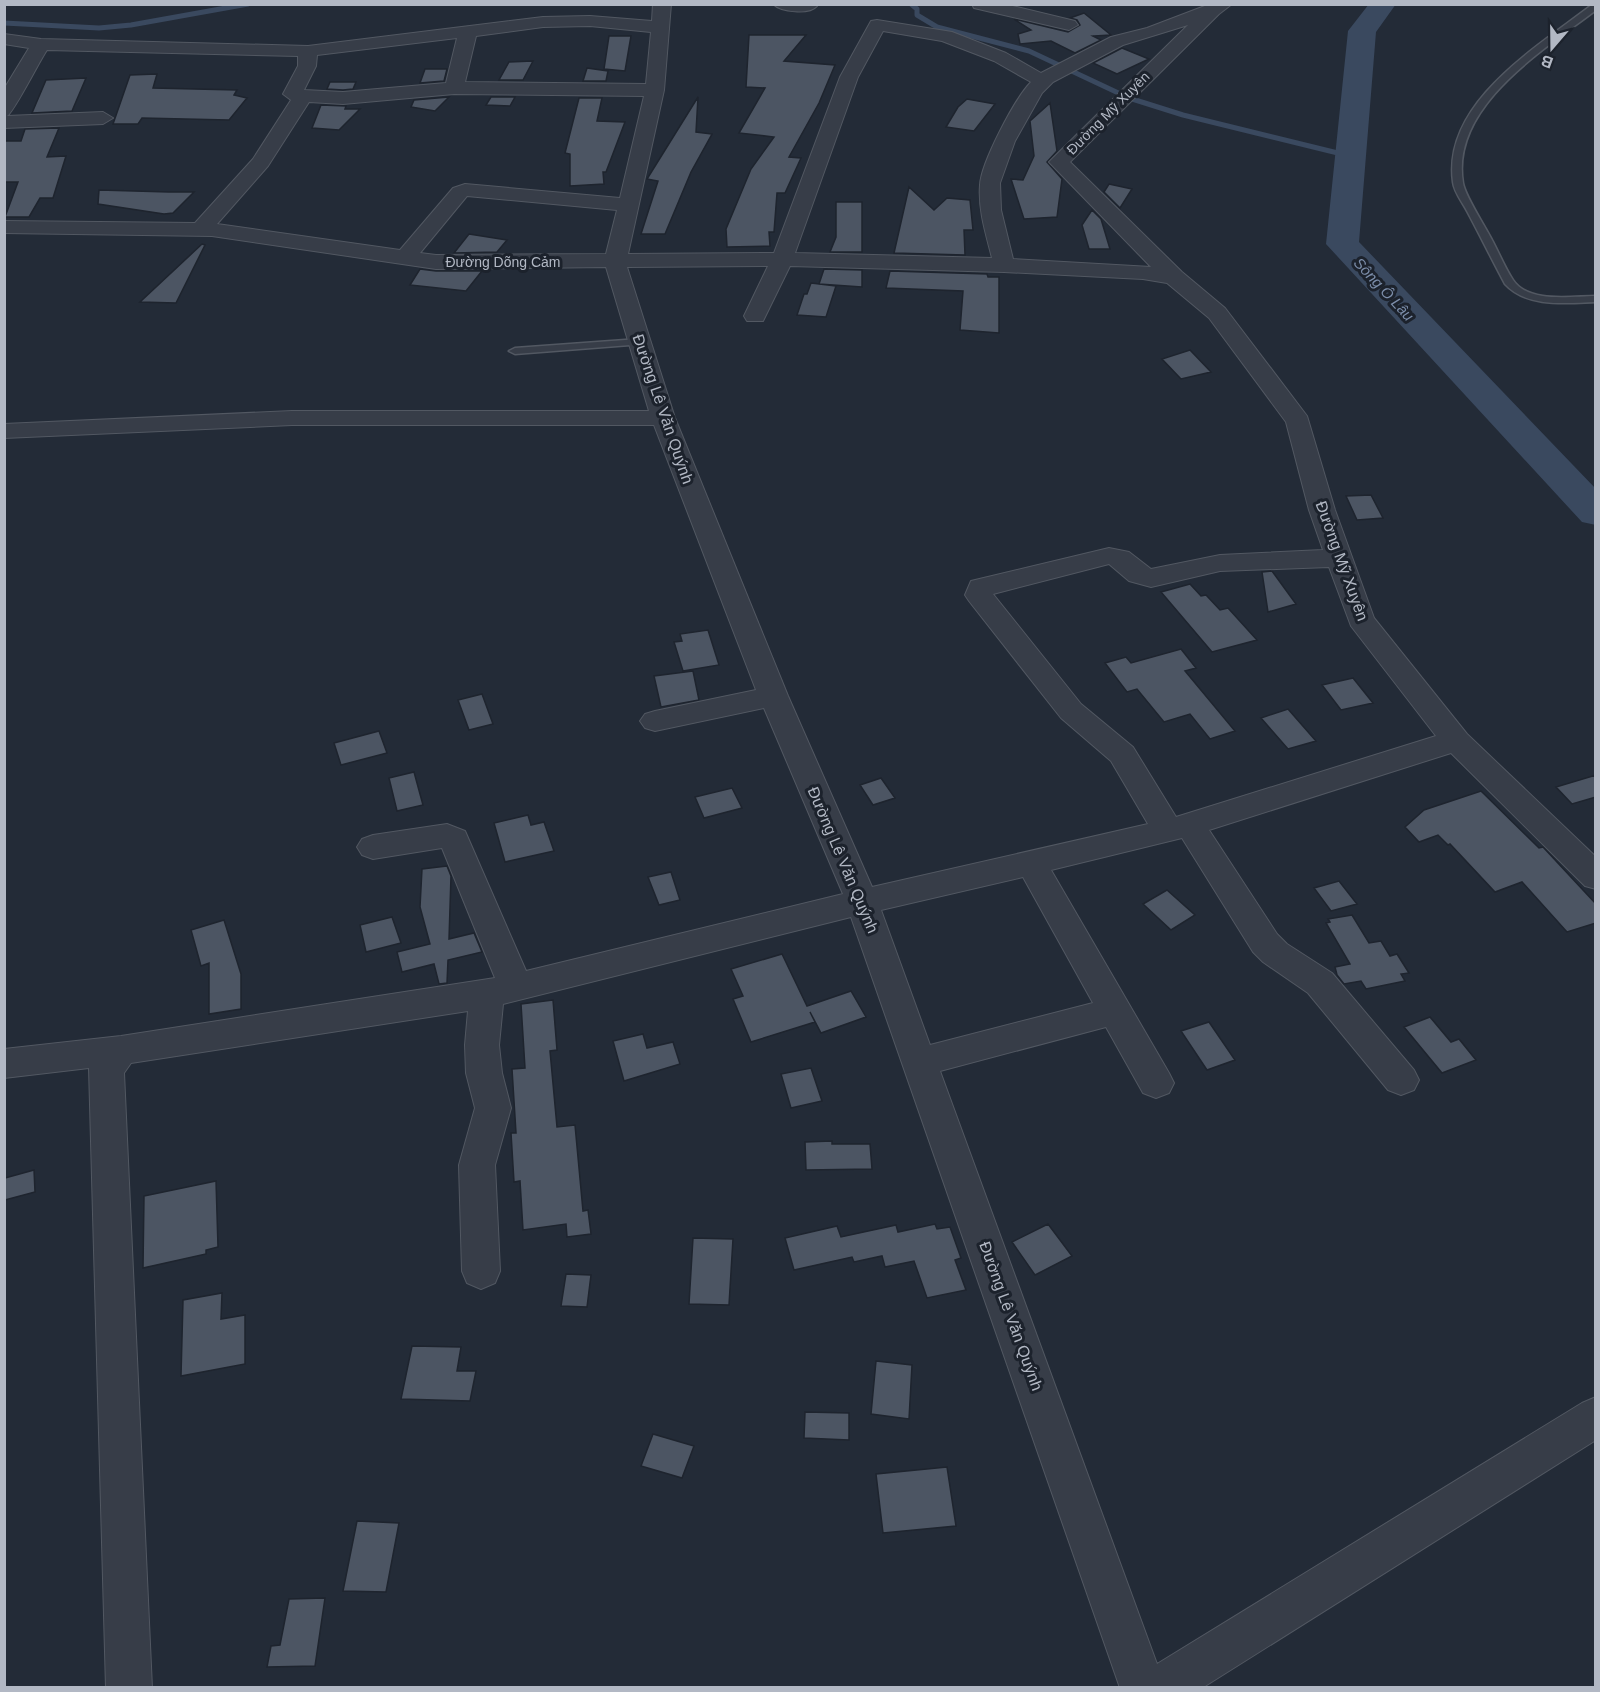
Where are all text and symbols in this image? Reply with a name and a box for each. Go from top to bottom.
north arrow [1522,18,1582,78]
text: B [1539,52,1555,72]
street label: Đường Mỹ Xuyên [1063,68,1153,158]
street label: Đường Dõng Cảm [445,254,561,270]
water label: Sông Ô Lâu [1350,254,1418,325]
street label: Đường Lê Văn Quýnh [629,332,697,486]
street label: Đường Mỹ Xuyên [1312,499,1372,623]
street label: Đường Lê Văn Quýnh [804,784,882,936]
street label: Đường Lê Văn Quýnh [976,1239,1046,1393]

